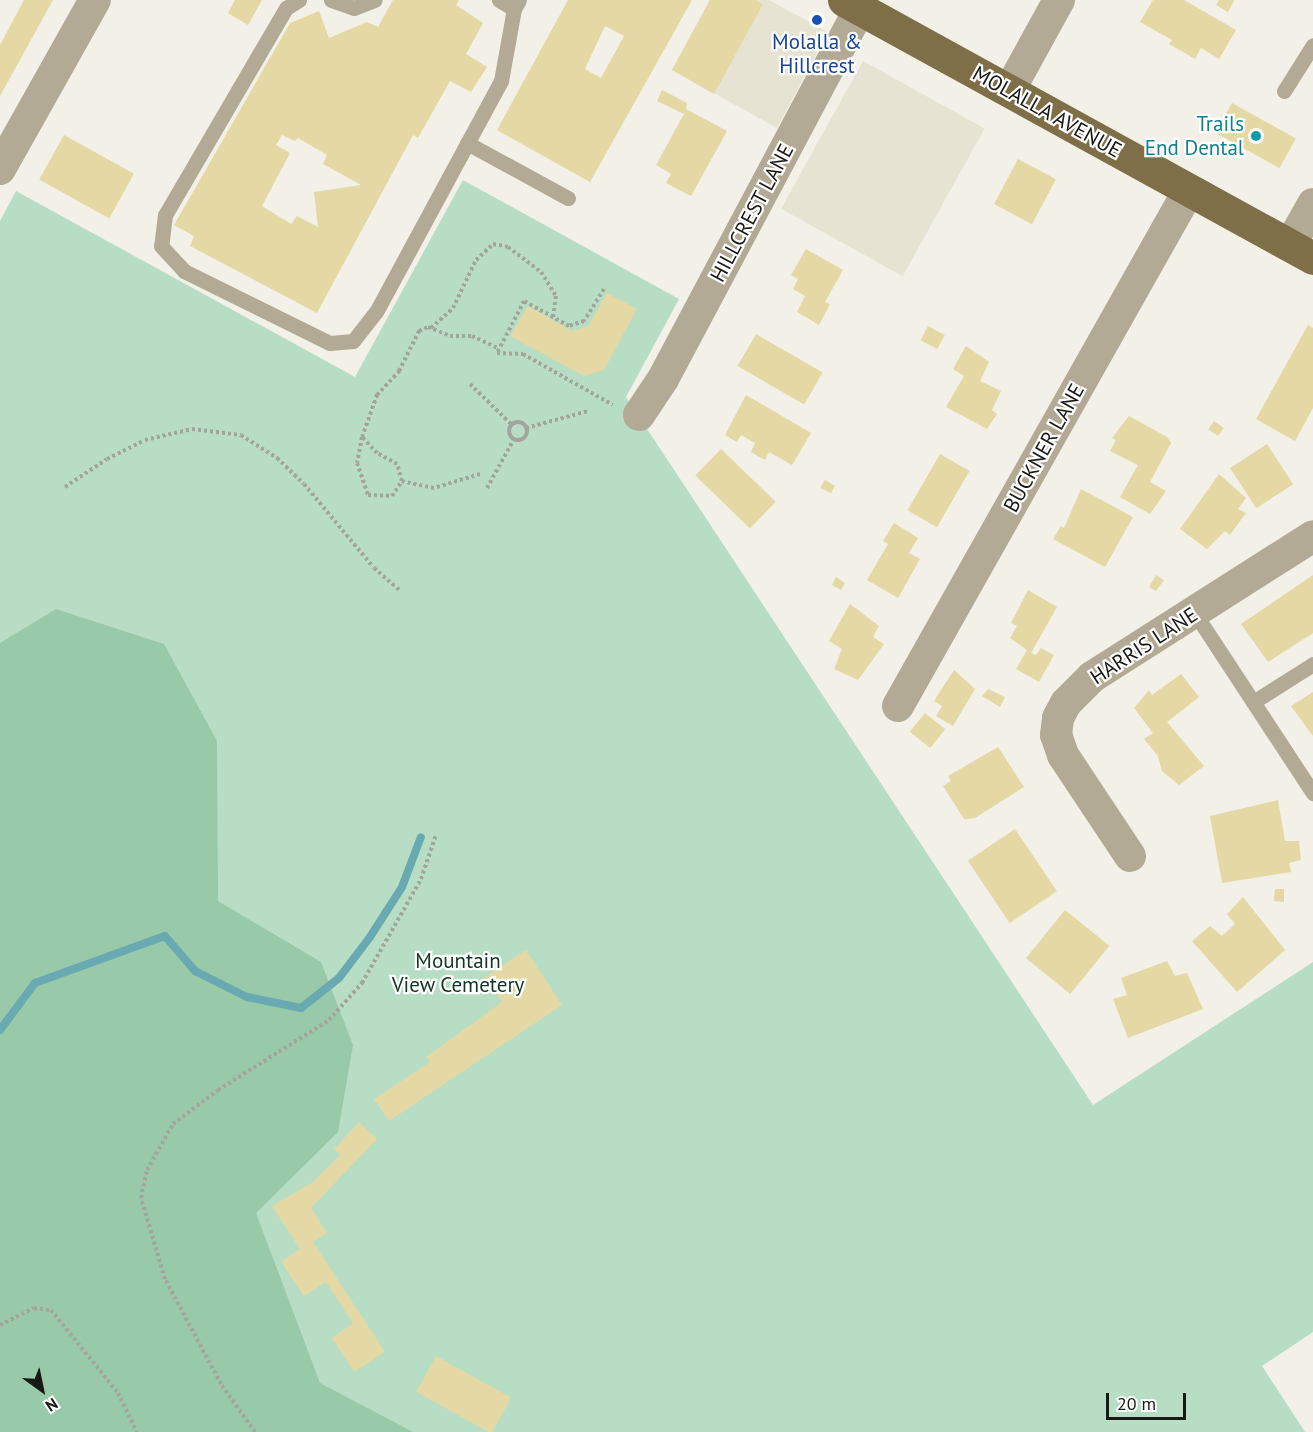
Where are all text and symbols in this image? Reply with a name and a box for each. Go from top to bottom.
marker: Molalla & Hillcrest [810,13,824,27]
place label: Molalla & Hillcrest [772,29,862,79]
street label: MOLALLA AVENUE [968,60,1126,164]
place label: Trails End Dental [1145,111,1244,161]
marker: Trails End Dental [1249,129,1263,143]
street label: HILLCREST LANE [705,139,799,287]
street label: BUCKNER LANE [998,379,1090,517]
street label: HARRIS LANE [1086,602,1202,690]
park label: Mountain View Cemetery [391,948,525,998]
north arrow [12,1360,72,1420]
scale bar [1109,1381,1188,1419]
text: 20 m [1117,1392,1156,1415]
text: N [42,1394,62,1416]

